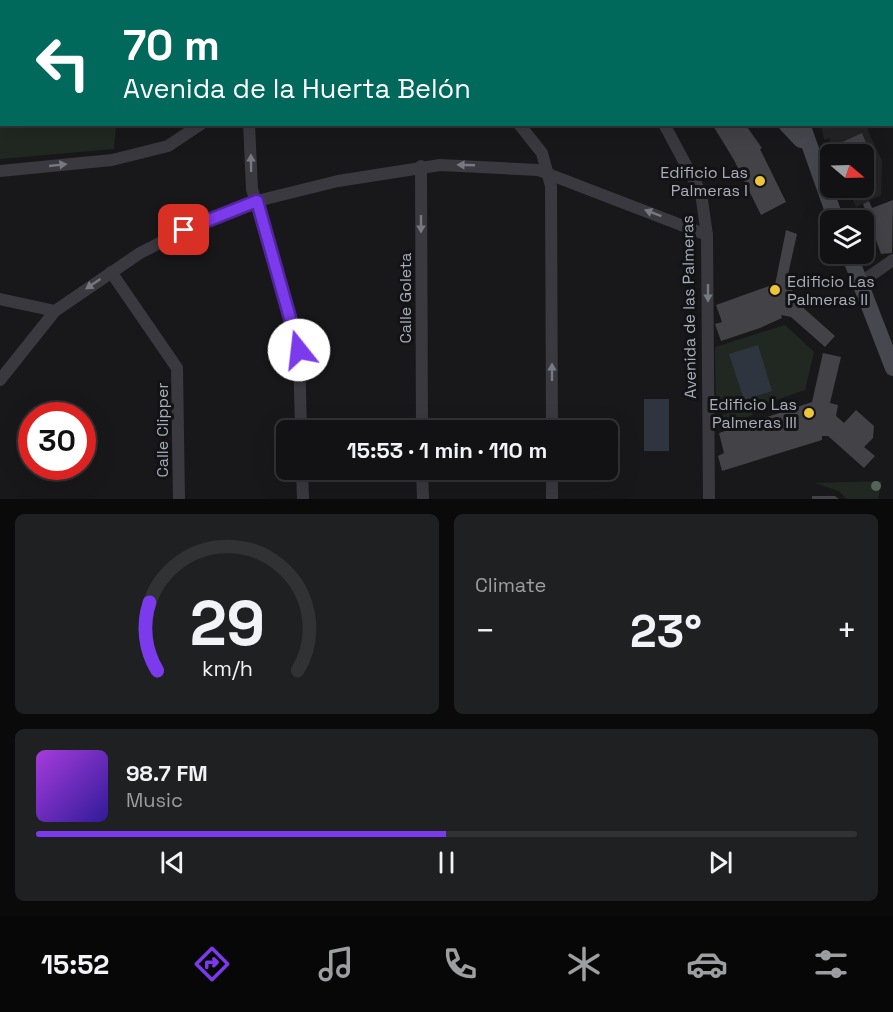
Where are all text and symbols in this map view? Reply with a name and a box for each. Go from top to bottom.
text: 70 m [123,19,220,72]
icon: left [24,24,102,102]
text: Avenida de la Huerta Belón [123,71,471,106]
north arrow [820,144,874,198]
map controls [820,144,874,264]
one-way arrow [246,154,256,173]
one-way arrow [49,160,68,170]
one-way arrow [457,161,476,170]
place label: Edificio Las Palmeras I [660,162,748,201]
marker: Edificio Las Palmeras I [753,174,767,188]
pin [158,204,209,255]
one-way arrow [644,208,662,218]
button: layers [820,210,874,264]
icon: arrive [167,213,200,246]
one-way arrow [416,215,426,234]
street label: Avenida de las Palmeras [677,215,701,399]
street label: Calle Goleta [395,253,416,343]
place label: Edificio Las Palmeras II [787,271,875,310]
one-way arrow [85,279,102,290]
marker: Edificio Las Palmeras II [768,283,782,297]
one-way arrow [703,284,713,303]
position arrow [267,318,331,382]
one-way arrow [547,363,557,382]
street label: Calle Clipper [152,382,173,478]
place label: Edificio Las Palmeras III [709,394,797,433]
speed limit sign: 30 [18,402,96,480]
marker: Edificio Las Palmeras III [802,406,816,420]
text: 15:53 · 1 min · 110 m [347,436,547,464]
text: Climate [475,572,546,598]
text: 29 [189,584,265,663]
text: 23° [630,603,702,660]
text: − [475,610,495,652]
text: + [837,610,857,652]
text: km/h [201,655,253,682]
text: 98.7 FM [126,759,208,787]
text: Music [126,787,183,813]
icon: previous [156,846,189,879]
icon: pause [430,846,463,879]
icon: next [704,846,737,879]
icon: directions [191,943,233,985]
icon: music [315,943,357,985]
icon: phone [439,943,481,985]
icon: climate [563,943,605,985]
icon: car [686,943,728,985]
icon: filters [810,943,852,985]
text: 15:52 [41,947,109,982]

